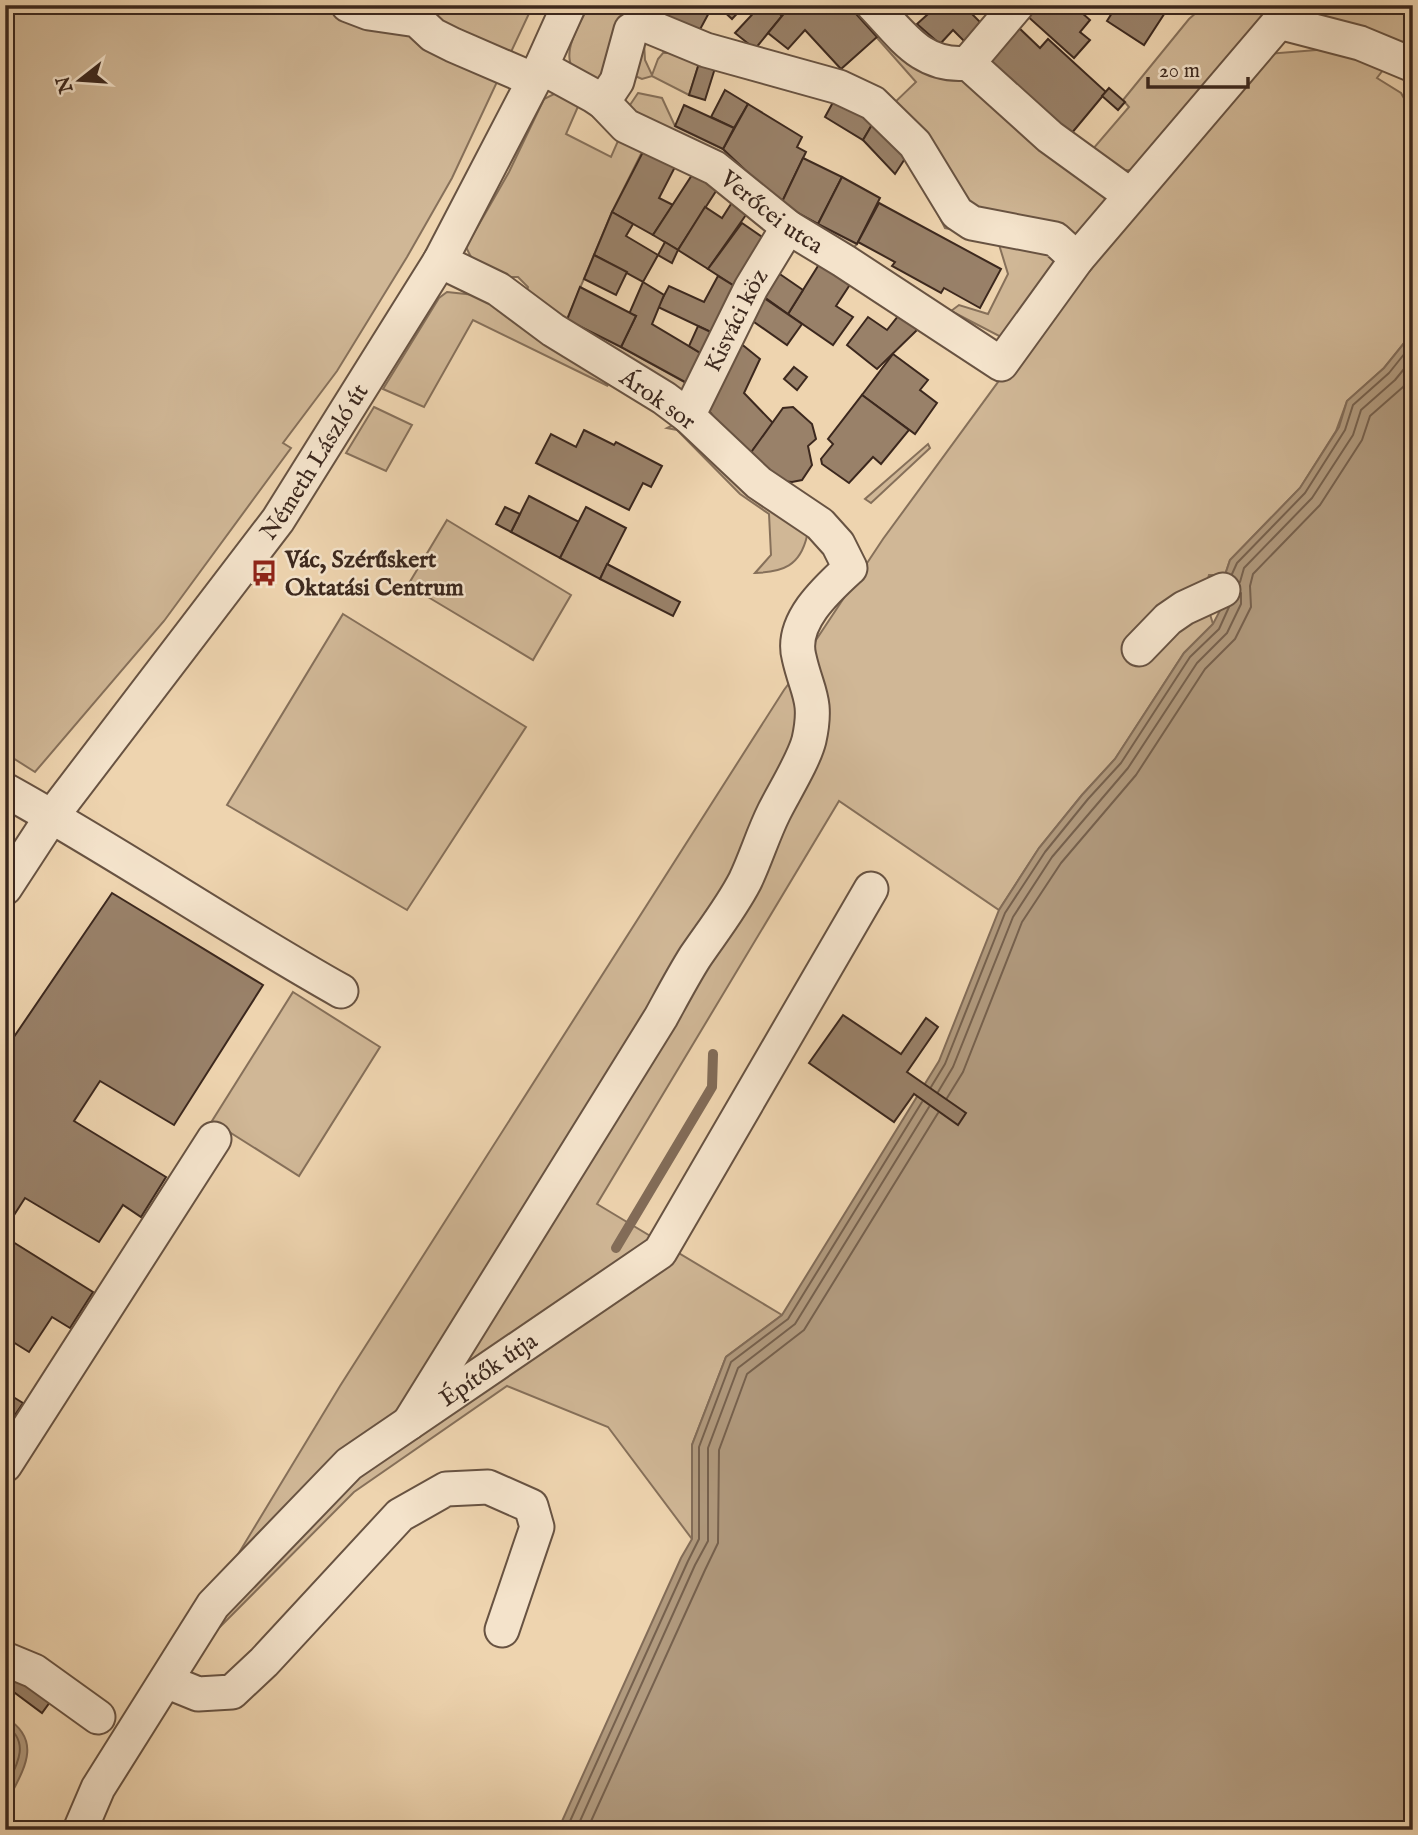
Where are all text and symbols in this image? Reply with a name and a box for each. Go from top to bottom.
north arrow [46,46,116,116]
scale bar [1148,46,1248,90]
text: 20 m [1159,58,1200,85]
text: N [52,72,80,97]
street label: Verőcei utca [712,164,829,262]
street label: Kisváci köz [698,263,776,378]
street label: Árok sor [612,362,701,438]
street label: Németh László út [254,378,376,547]
place label: Vác, Szérűskert Oktatási Centrum [284,545,464,604]
bus stop icon: Vác, Szérűskert Oktatási Centrum [249,558,279,588]
street label: Építők útja [434,1326,544,1415]

